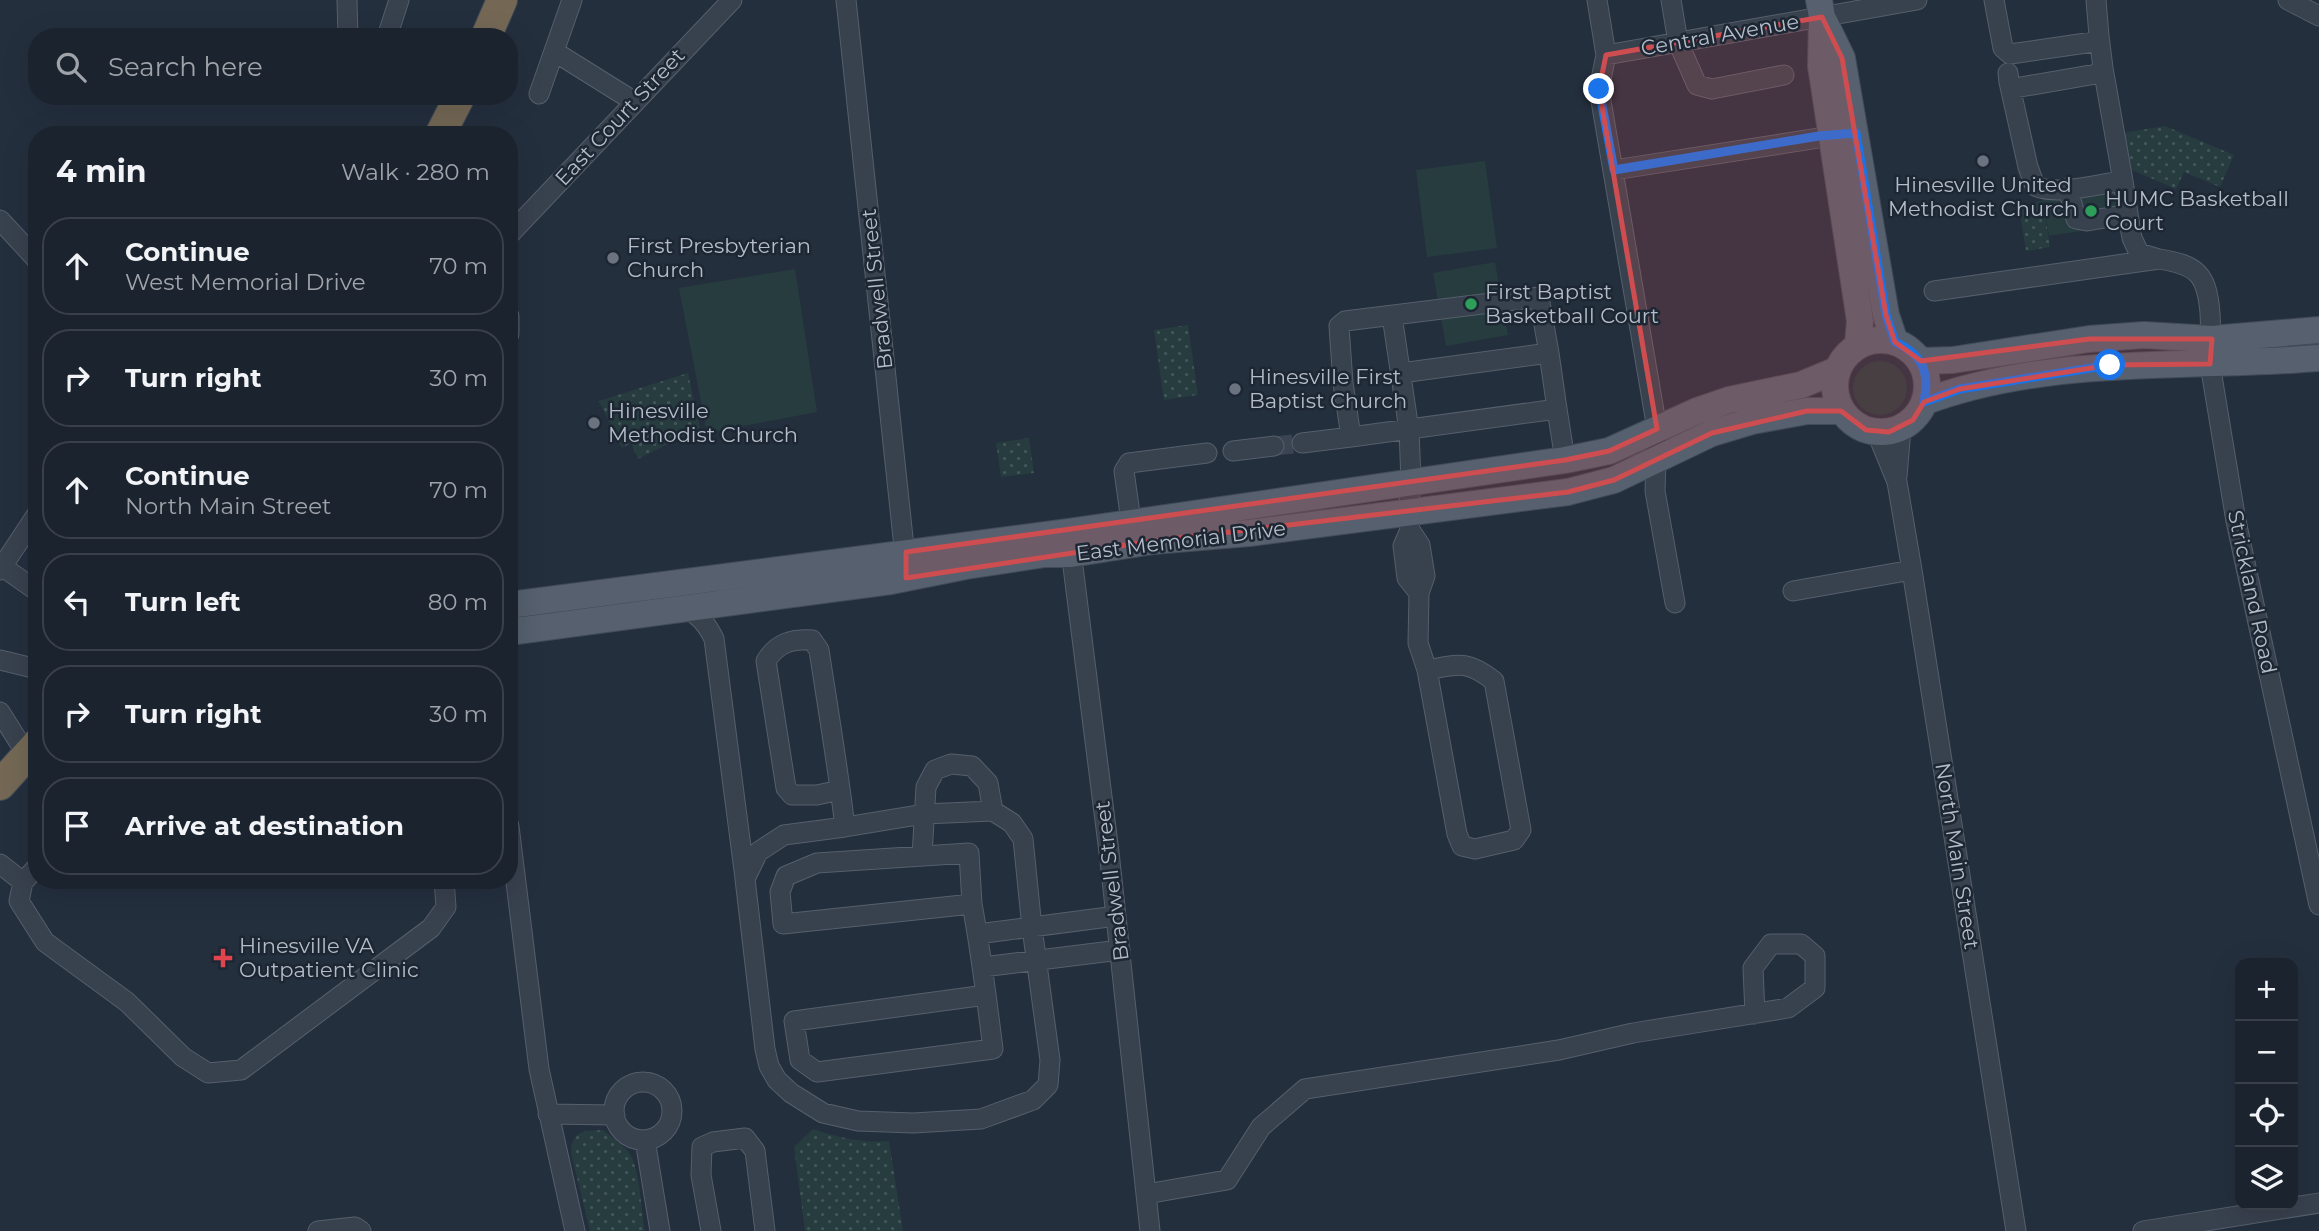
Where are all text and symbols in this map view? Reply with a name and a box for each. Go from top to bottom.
street label: Central Avenue [1639,8,1801,61]
search box [28,28,518,105]
street label: East Court Street [550,43,690,190]
icon: search [52,48,90,86]
text: Search here [108,51,263,83]
route end [1583,73,1614,104]
text: 4 min [56,153,146,190]
marker: Hinesville United Methodist Church [1975,153,1991,169]
text: Walk · 280 m [341,158,490,186]
place label: Hinesville United Methodist Church [1888,172,2078,221]
place label: HUMC Basketball Court [2105,186,2289,235]
marker: HUMC Basketball Court [2083,203,2099,219]
street label: Bradwell Street [856,208,897,370]
place label: First Presbyterian Church [627,233,811,282]
text: Continue [125,236,250,268]
icon: ahead [58,247,96,285]
marker: First Presbyterian Church [605,250,621,266]
text: 70 m [429,252,488,280]
text: West Memorial Drive [125,268,366,296]
place label: First Baptist Basketball Court [1485,279,1659,328]
marker: First Baptist Basketball Court [1463,296,1479,312]
route start [2094,349,2125,380]
icon: right [58,359,96,397]
text: Turn right [125,362,261,394]
text: 30 m [429,364,488,392]
place label: Hinesville First Baptist Church [1249,364,1407,413]
marker: Hinesville First Baptist Church [1227,381,1243,397]
place label: Hinesville Methodist Church [608,398,798,447]
marker: Hinesville Methodist Church [586,415,602,431]
text: Continue [125,460,250,492]
icon: ahead [58,471,96,509]
text: 70 m [429,476,488,504]
text: North Main Street [125,492,331,520]
street label: Strickland Road [2223,508,2282,676]
street label: East Memorial Drive [1075,515,1287,566]
icon: left [58,583,96,621]
text: Turn left [125,586,241,618]
text: 80 m [428,588,488,616]
icon: right [58,695,96,733]
text: Turn right [125,698,261,730]
text: 30 m [429,700,488,728]
street label: North Main Street [1930,761,1985,951]
street label: Bradwell Street [1089,800,1134,963]
icon: arrive [58,807,96,845]
text: Arrive at destination [125,810,404,842]
place label: Hinesville VA Outpatient Clinic [239,933,419,982]
marker: Hinesville VA Outpatient Clinic [213,948,233,968]
map controls [2235,958,2298,1210]
button: + [2235,958,2298,1021]
button: − [2235,1021,2298,1084]
button: locate [2235,1084,2298,1147]
button: layers [2235,1147,2298,1210]

